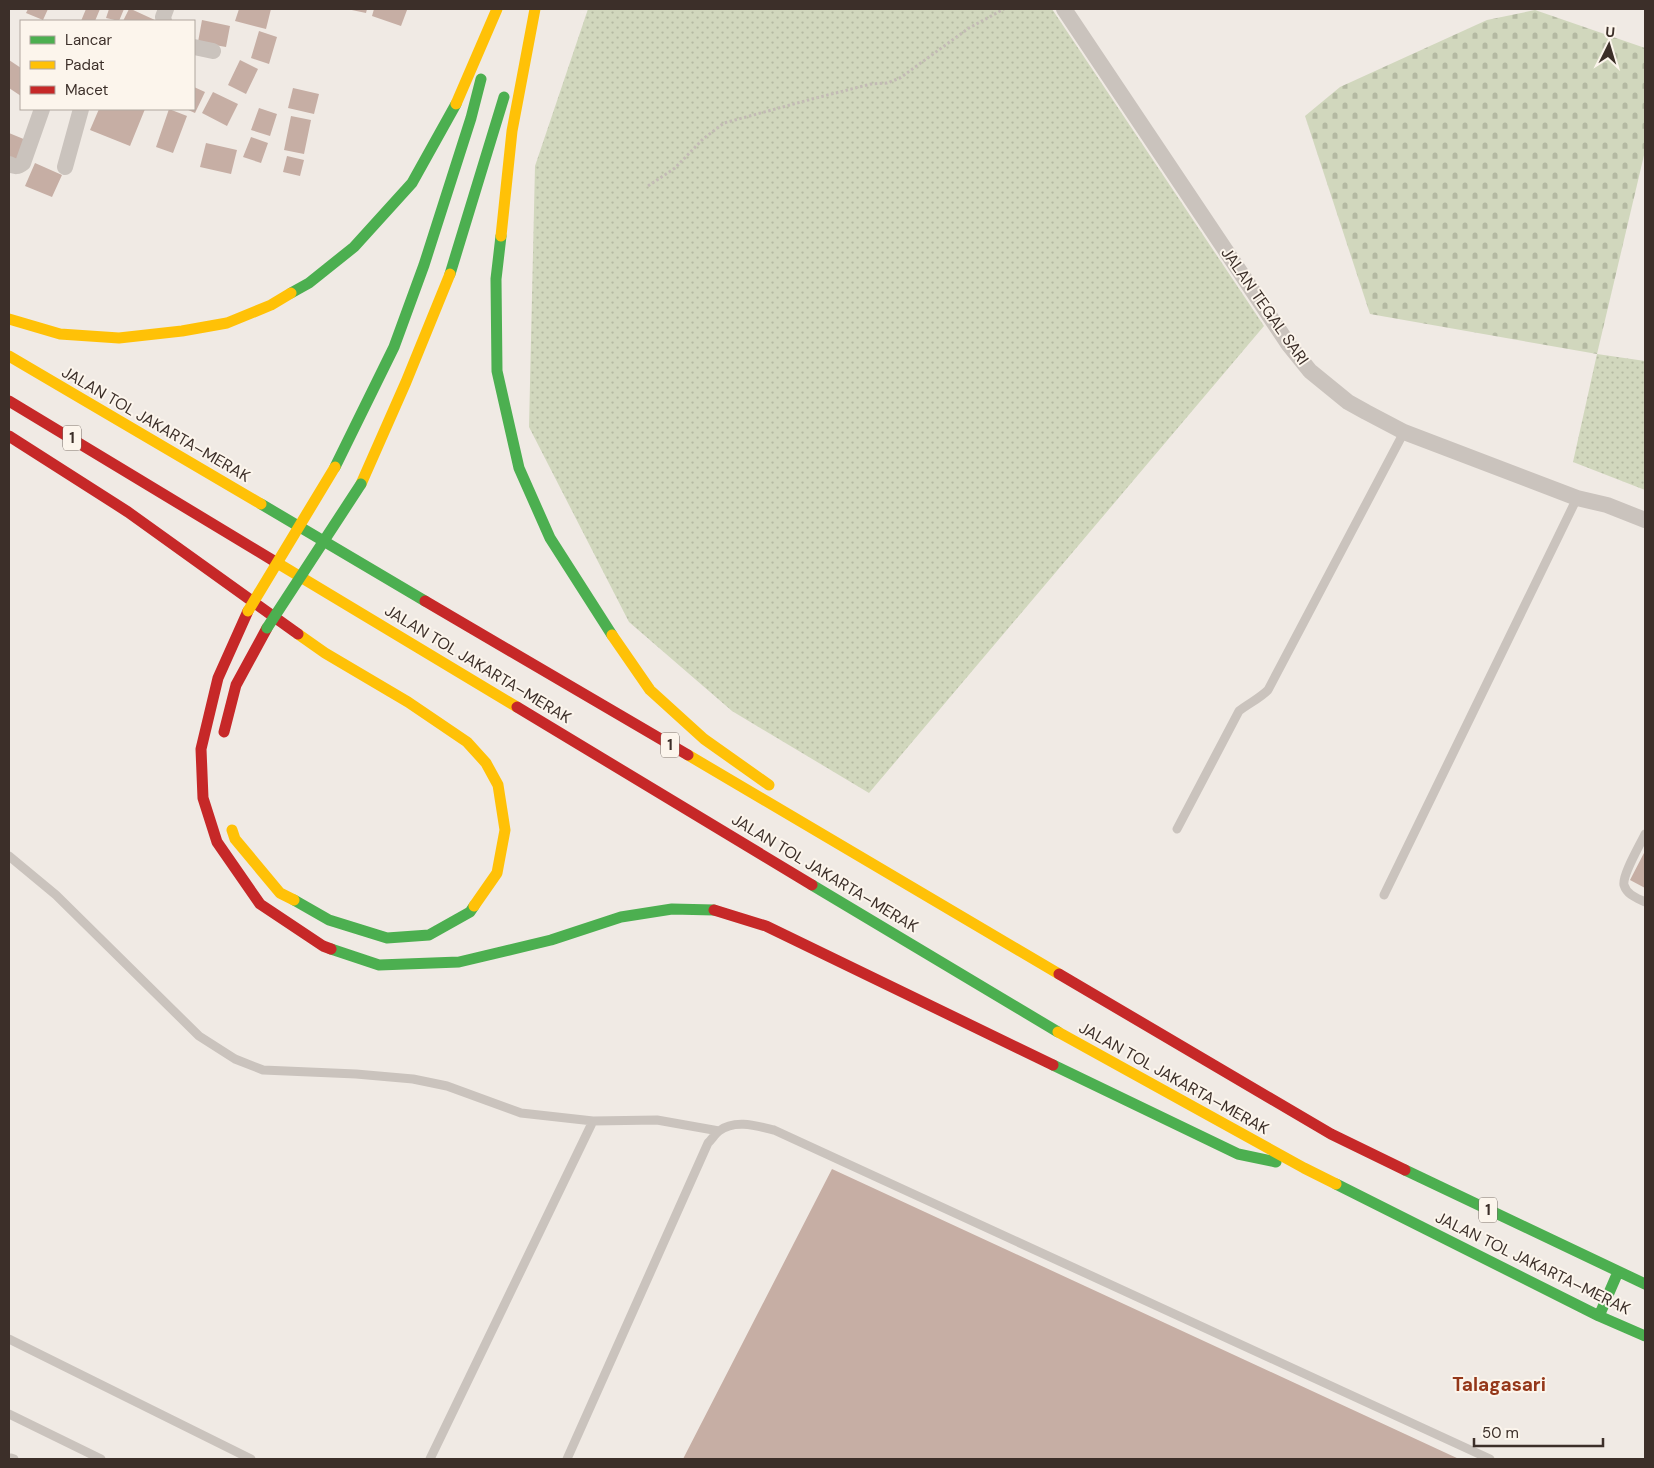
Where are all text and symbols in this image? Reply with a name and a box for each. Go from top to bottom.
legend [20,20,195,110]
north arrow [1584,20,1634,70]
text: U [1605,23,1616,41]
text: Lancar [65,30,112,50]
text: Padat [65,55,105,75]
text: Macet [65,80,109,100]
street label: JALAN TEGAL SARI [1216,243,1314,369]
street label: JALAN TOL JAKARTA–MERAK [58,361,254,487]
road number: 1 [63,426,81,450]
street label: JALAN TOL JAKARTA–MERAK [381,600,575,728]
road number: 1 [661,732,679,758]
street label: JALAN TOL JAKARTA–MERAK [728,809,922,937]
street label: JALAN TOL JAKARTA–MERAK [1075,1017,1273,1139]
road number: 1 [1479,1198,1497,1222]
street label: JALAN TOL JAKARTA–MERAK [1432,1207,1634,1319]
district label: Talagasari [1452,1372,1546,1397]
scale bar [1474,1416,1603,1448]
text: 50 m [1482,1423,1519,1443]

